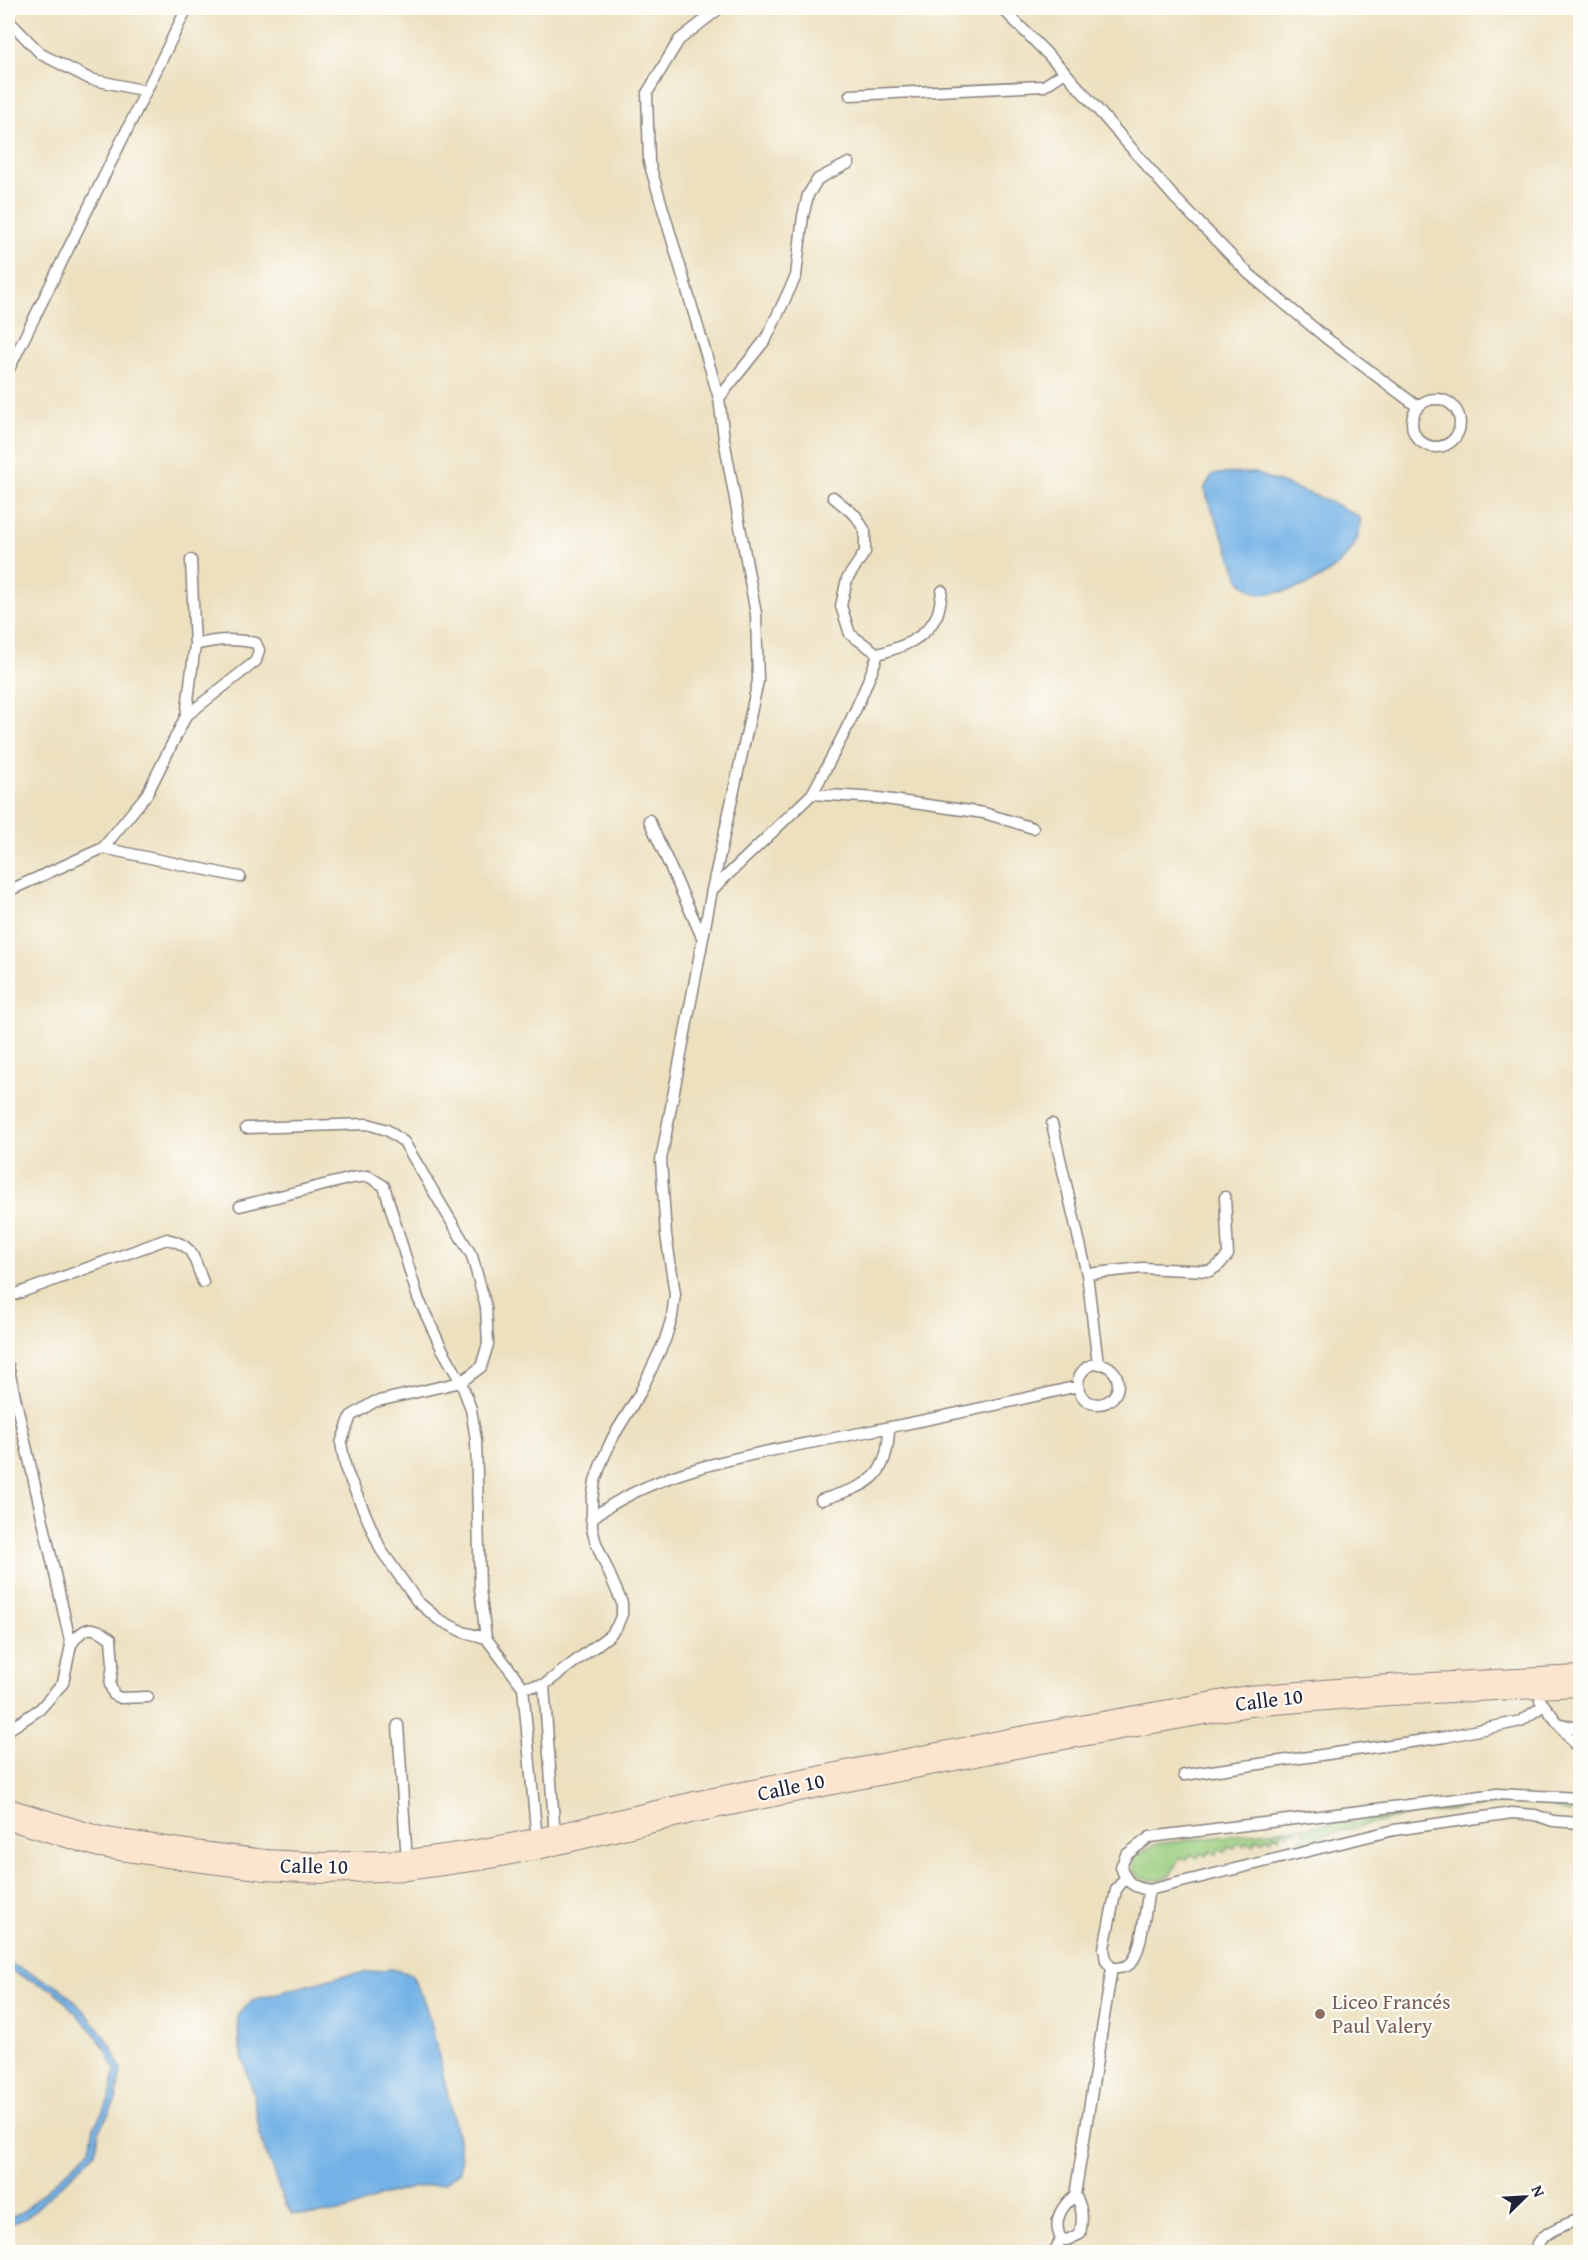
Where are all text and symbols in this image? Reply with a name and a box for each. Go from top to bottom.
street label: Calle 10 [1233,1680,1304,1719]
street label: Calle 10 [754,1764,827,1809]
street label: Calle 10 [280,1849,348,1882]
place label: Liceo Francés Paul Valery [1332,1986,1451,2041]
marker: Liceo Francés Paul Valery [1313,2007,1327,2021]
north arrow [1495,2167,1555,2227]
text: N [1526,2181,1552,2201]

